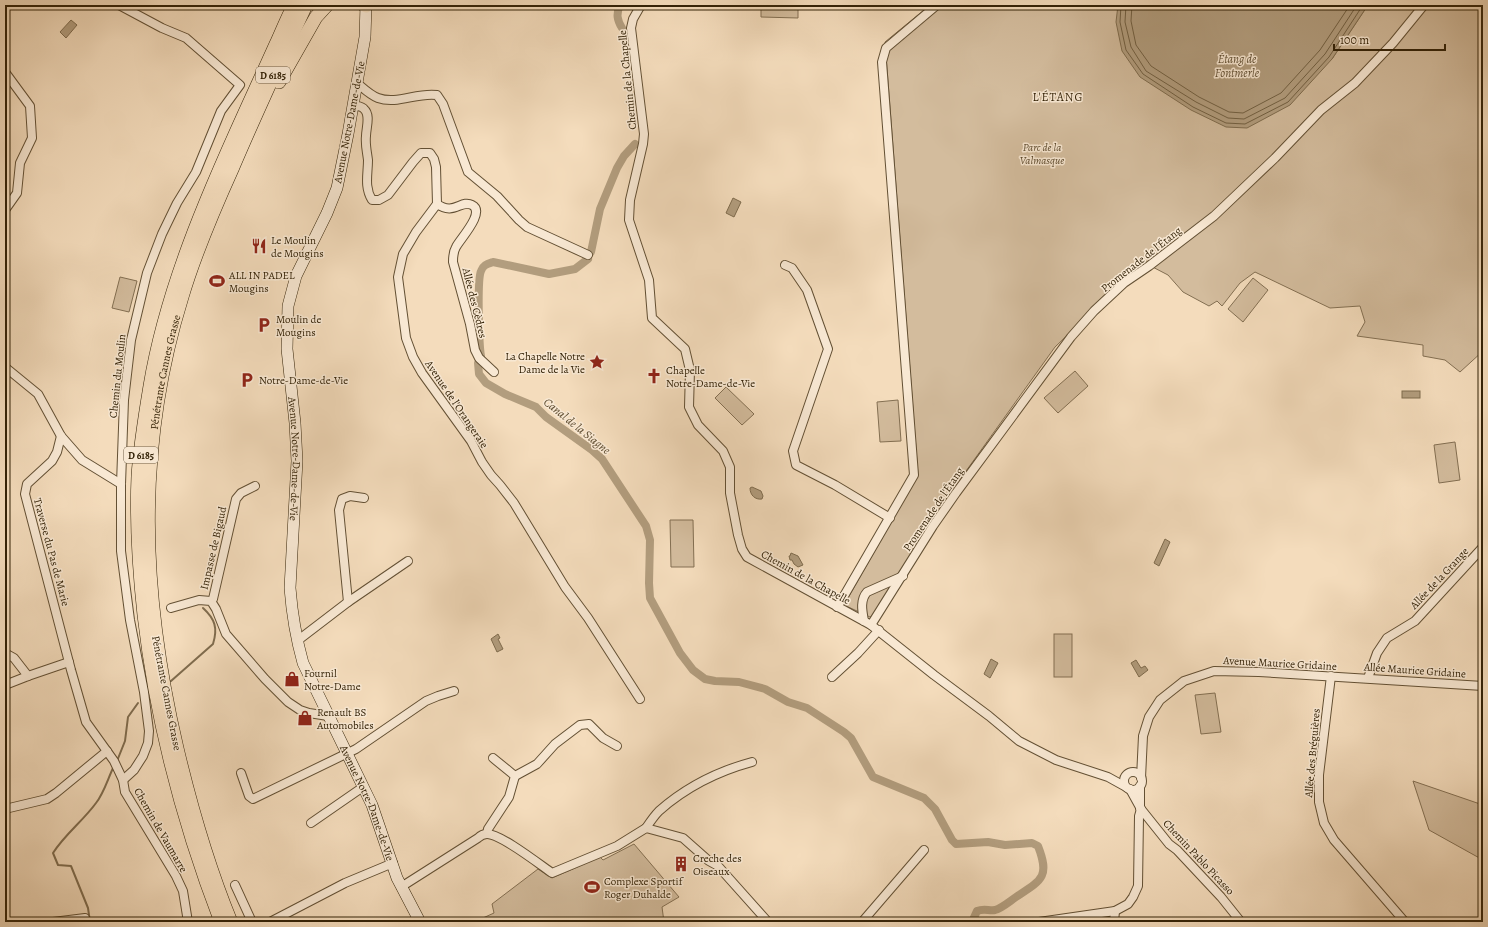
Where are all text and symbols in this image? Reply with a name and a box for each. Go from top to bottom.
scale bar [1334,26,1445,52]
street label: Chemin de la Chapelle [615,29,640,130]
text: 100 m [1340,32,1369,48]
water label: Étang de Fontmerle [1215,51,1260,81]
street label: Avenue Notre-Dame-de-Vie [330,60,369,185]
road number: D 6185 [256,67,290,83]
district label: L'ÉTANG [1033,89,1083,105]
park label: Parc de la Valmasque [1020,140,1064,168]
street label: Promenade de l'Étang [1098,223,1185,296]
place label: Le Moulin de Mougins [271,233,324,261]
restaurant icon: Le Moulin de Mougins [250,237,268,255]
street label: Allée des Cèdres [458,265,491,340]
place label: ALL IN PADEL Mougins [228,268,295,296]
sports icon: ALL IN PADEL Mougins [208,272,226,290]
place label: Moulin de Mougins [276,312,321,340]
street label: Pénétrante Cannes Grasse [147,313,184,430]
parking icon: Moulin de Mougins [255,316,273,334]
street label: Chemin du Moulin [106,333,129,419]
place label: La Chapelle Notre Dame de la Vie [505,349,585,377]
place icon: La Chapelle Notre Dame de la Vie [588,353,606,371]
street label: Avenue de l'Orangeraie [421,357,492,451]
place label: Chapelle Notre-Dame-de-Vie [666,363,755,391]
church icon: Chapelle Notre-Dame-de-Vie [645,367,663,385]
parking icon: Notre-Dame-de-Vie [238,371,256,389]
place label: Notre-Dame-de-Vie [259,373,348,388]
water label: Canal de la Siagne [540,394,614,458]
street label: Avenue Notre-Dame-de-Vie [284,395,304,521]
road number: D 6185 [124,447,158,463]
street label: Promenade de l'Étang [900,464,967,554]
street label: Traverse du Pas de Marie [30,496,73,608]
street label: Impasse de Bigaud [197,505,230,591]
street label: Allée de la Grange [1406,544,1472,613]
street label: Chemin de la Chapelle [758,547,853,608]
street label: Pénétrante Cannes Grasse [148,634,185,752]
street label: Avenue Maurice Gridaine [1222,653,1337,674]
street label: Allée Maurice Gridaine [1362,659,1467,682]
place label: Fournil Notre-Dame [304,666,361,694]
shop icon: Fournil Notre-Dame [283,670,301,688]
place label: Renault BS Automobiles [316,705,374,733]
street label: Allée des Bréguières [1301,708,1324,799]
shop icon: Renault BS Automobiles [296,709,314,727]
street label: Avenue Notre-Dame-de-Vie [336,742,398,863]
street label: Chemin de Vaumarre [130,785,191,875]
street label: Chemin Pablo Picasso [1160,816,1238,899]
place label: Creche des Oiseaux [693,851,742,879]
building icon: Creche des Oiseaux [672,855,690,873]
place label: Complexe Sportif Roger Duhalde [604,874,684,902]
sports icon: Complexe Sportif Roger Duhalde [583,878,601,896]

